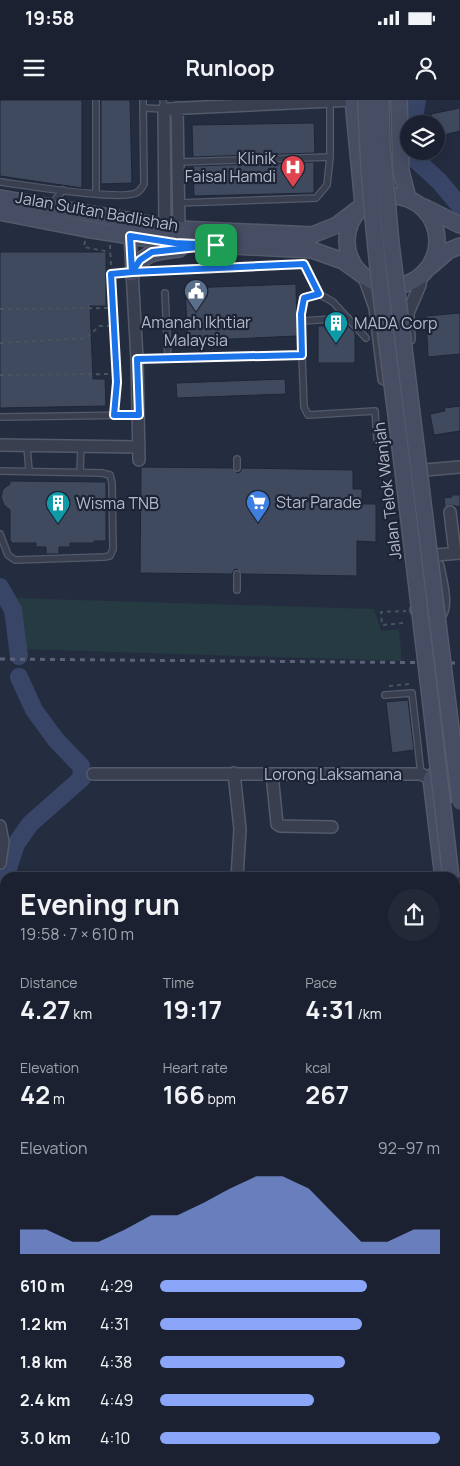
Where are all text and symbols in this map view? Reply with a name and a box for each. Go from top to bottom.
text: 19:58 [25,5,74,31]
text: Runloop [186,53,274,83]
icon: menu [20,54,48,82]
icon: person [412,54,440,82]
map controls [400,115,445,160]
button: layers [400,115,445,160]
place label: Klinik Faisal Hamdi [185,147,277,187]
hospital icon: Klinik Faisal Hamdi [280,154,306,188]
street label: Jalan Sultan Badlishah [14,186,180,236]
pin [195,224,237,266]
icon: arrive [202,231,230,259]
public building icon: Amanah Ikhtiar Malaysia [183,278,209,312]
building icon: MADA Corp [323,310,349,344]
place label: Amanah Ikhtiar Malaysia [141,311,251,351]
place label: MADA Corp [354,312,438,334]
street label: Jalan Telok Wanjah [368,421,406,561]
supermarket icon: Star Parade [245,489,271,523]
building icon: Wisma TNB [45,490,71,524]
place label: Star Parade [276,491,361,513]
place label: Wisma TNB [76,492,159,514]
street label: Lorong Laksamana [264,763,402,785]
text: Evening run [20,885,180,923]
button: share [388,889,440,941]
text: 19:58 · 7 × 610 m [20,923,134,945]
text: Distance [20,973,77,992]
text: Time [163,973,194,992]
text: Pace [305,973,337,992]
text: 4.27 [20,992,71,1027]
text: 19:17 [163,992,222,1027]
text: 4:31 [305,992,355,1027]
text: km [71,1004,92,1023]
text: /km [355,1004,382,1023]
text: Elevation [20,1058,79,1077]
text: Heart rate [163,1058,228,1077]
text: kcal [305,1058,331,1077]
text: 42 [20,1077,50,1112]
text: 166 [163,1077,205,1112]
text: 267 [305,1077,349,1112]
text: m [50,1089,65,1108]
text: bpm [205,1089,236,1108]
text: Elevation [20,1137,88,1159]
text: 92–97 m [378,1137,440,1159]
text: 610 m [20,1275,65,1297]
text: 4:29 [100,1275,133,1297]
text: 1.2 km [20,1313,67,1335]
text: 4:31 [100,1313,129,1335]
text: 1.8 km [20,1351,67,1373]
text: 4:38 [100,1351,132,1373]
text: 2.4 km [20,1389,70,1411]
text: 4:49 [100,1389,133,1411]
text: 3.0 km [20,1427,71,1449]
text: 4:10 [100,1427,130,1449]

